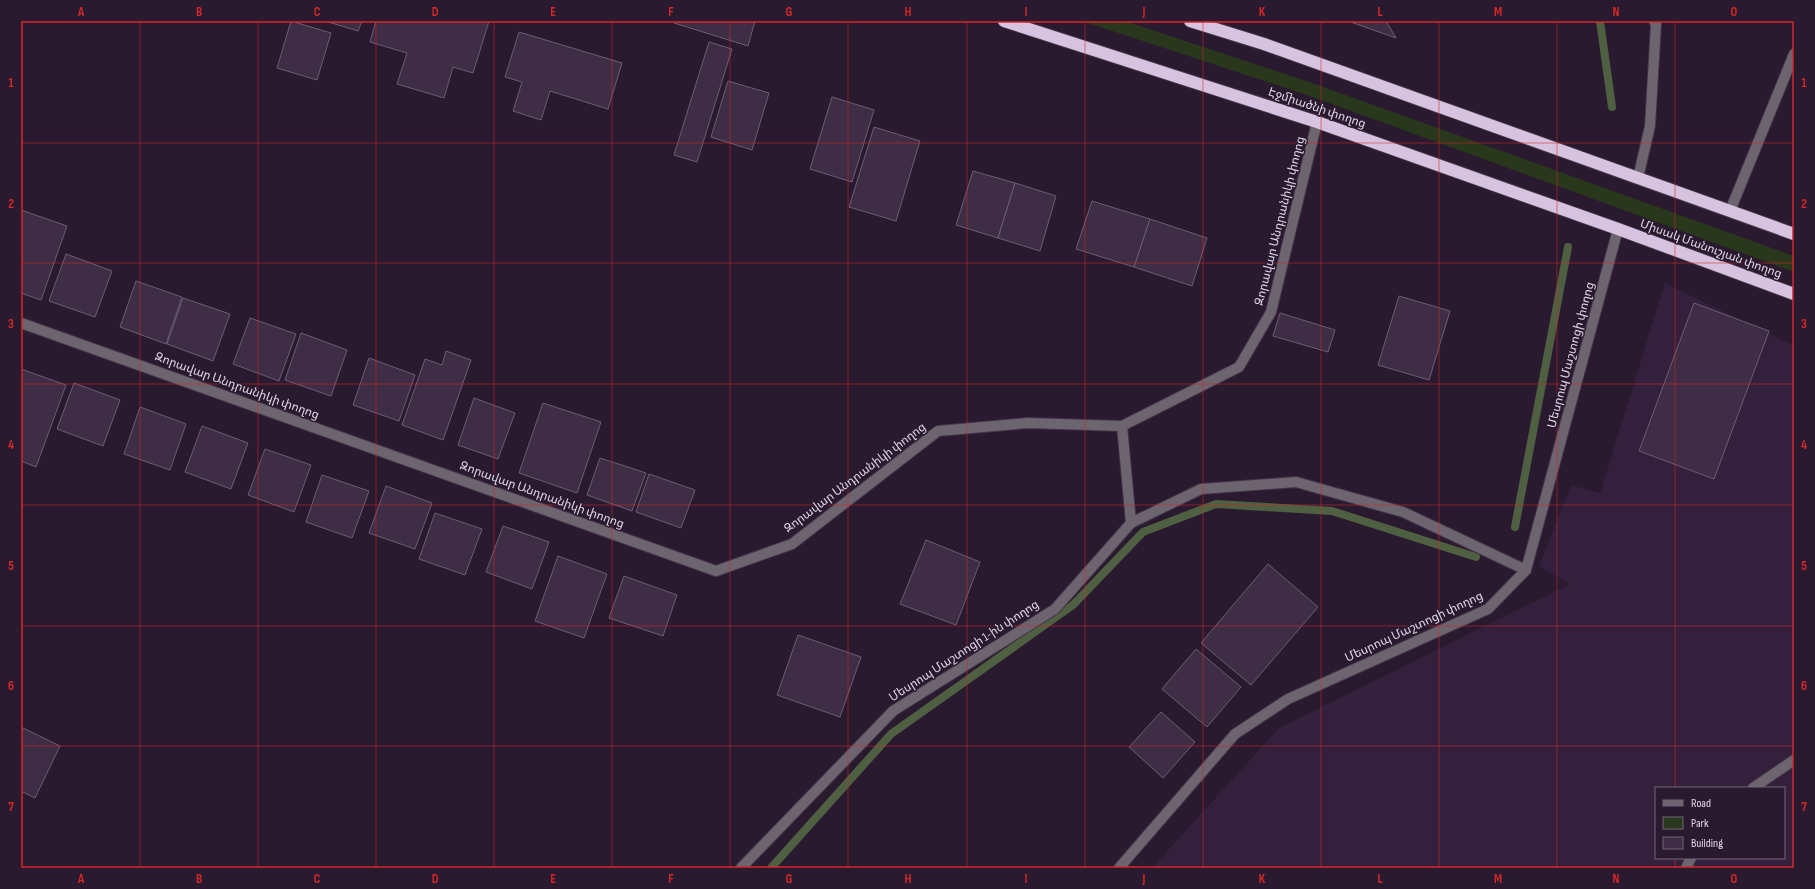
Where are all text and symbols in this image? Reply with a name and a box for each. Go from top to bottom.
text: A [77,4,85,20]
text: B [196,4,202,20]
text: C [314,4,321,20]
text: D [432,4,439,20]
text: E [550,4,556,20]
text: F [668,4,674,20]
text: G [786,4,793,20]
text: H [905,4,912,20]
text: I [1025,4,1028,20]
text: J [1142,4,1146,20]
text: K [1259,4,1266,20]
text: L [1377,4,1383,20]
text: M [1494,4,1502,20]
text: N [1613,4,1620,20]
text: O [1731,4,1738,20]
text: 1 [8,75,14,91]
text: 1 [1801,75,1807,91]
street label: Էջմիածնի փողոց [1266,84,1368,132]
street label: Զորավար Անդրանիկի փողոց [1252,135,1308,307]
text: 2 [8,196,14,212]
text: 2 [1801,196,1807,212]
street label: Միսակ Մանուշյան փողոց [1638,216,1784,282]
street label: Մեսրոպ Մաշտոցի փողոց [1544,280,1598,430]
text: 3 [8,316,14,332]
text: 3 [1801,316,1807,332]
street label: Զորավար Անդրանիկի փողոց [153,349,321,423]
street label: Զորավար Անդրանիկի փողոց [781,420,929,536]
text: 4 [8,437,14,453]
text: 4 [1801,437,1807,453]
street label: Զորավար Անդրանիկի փողոց [458,458,626,532]
text: 5 [8,558,14,574]
text: 5 [1801,558,1807,574]
street label: Մեսրոպ Մաշտոցի փողոց [1343,588,1485,666]
street label: Մեսրոպ Մաշտոցի 1-ին փողոց [886,597,1042,705]
text: 6 [8,678,14,694]
text: 6 [1801,678,1807,694]
legend [1655,787,1785,859]
text: Road [1691,796,1711,811]
text: 7 [8,799,14,815]
text: 7 [1801,799,1807,815]
text: Park [1691,816,1709,831]
text: Building [1691,836,1723,851]
text: A [77,871,85,887]
text: B [196,871,202,887]
text: C [314,871,321,887]
text: D [432,871,439,887]
text: E [550,871,556,887]
text: F [668,871,674,887]
text: G [786,871,793,887]
text: H [905,871,912,887]
text: I [1025,871,1028,887]
text: J [1142,871,1146,887]
text: K [1259,871,1266,887]
text: L [1377,871,1383,887]
text: M [1494,871,1502,887]
text: N [1613,871,1620,887]
text: O [1731,871,1738,887]

